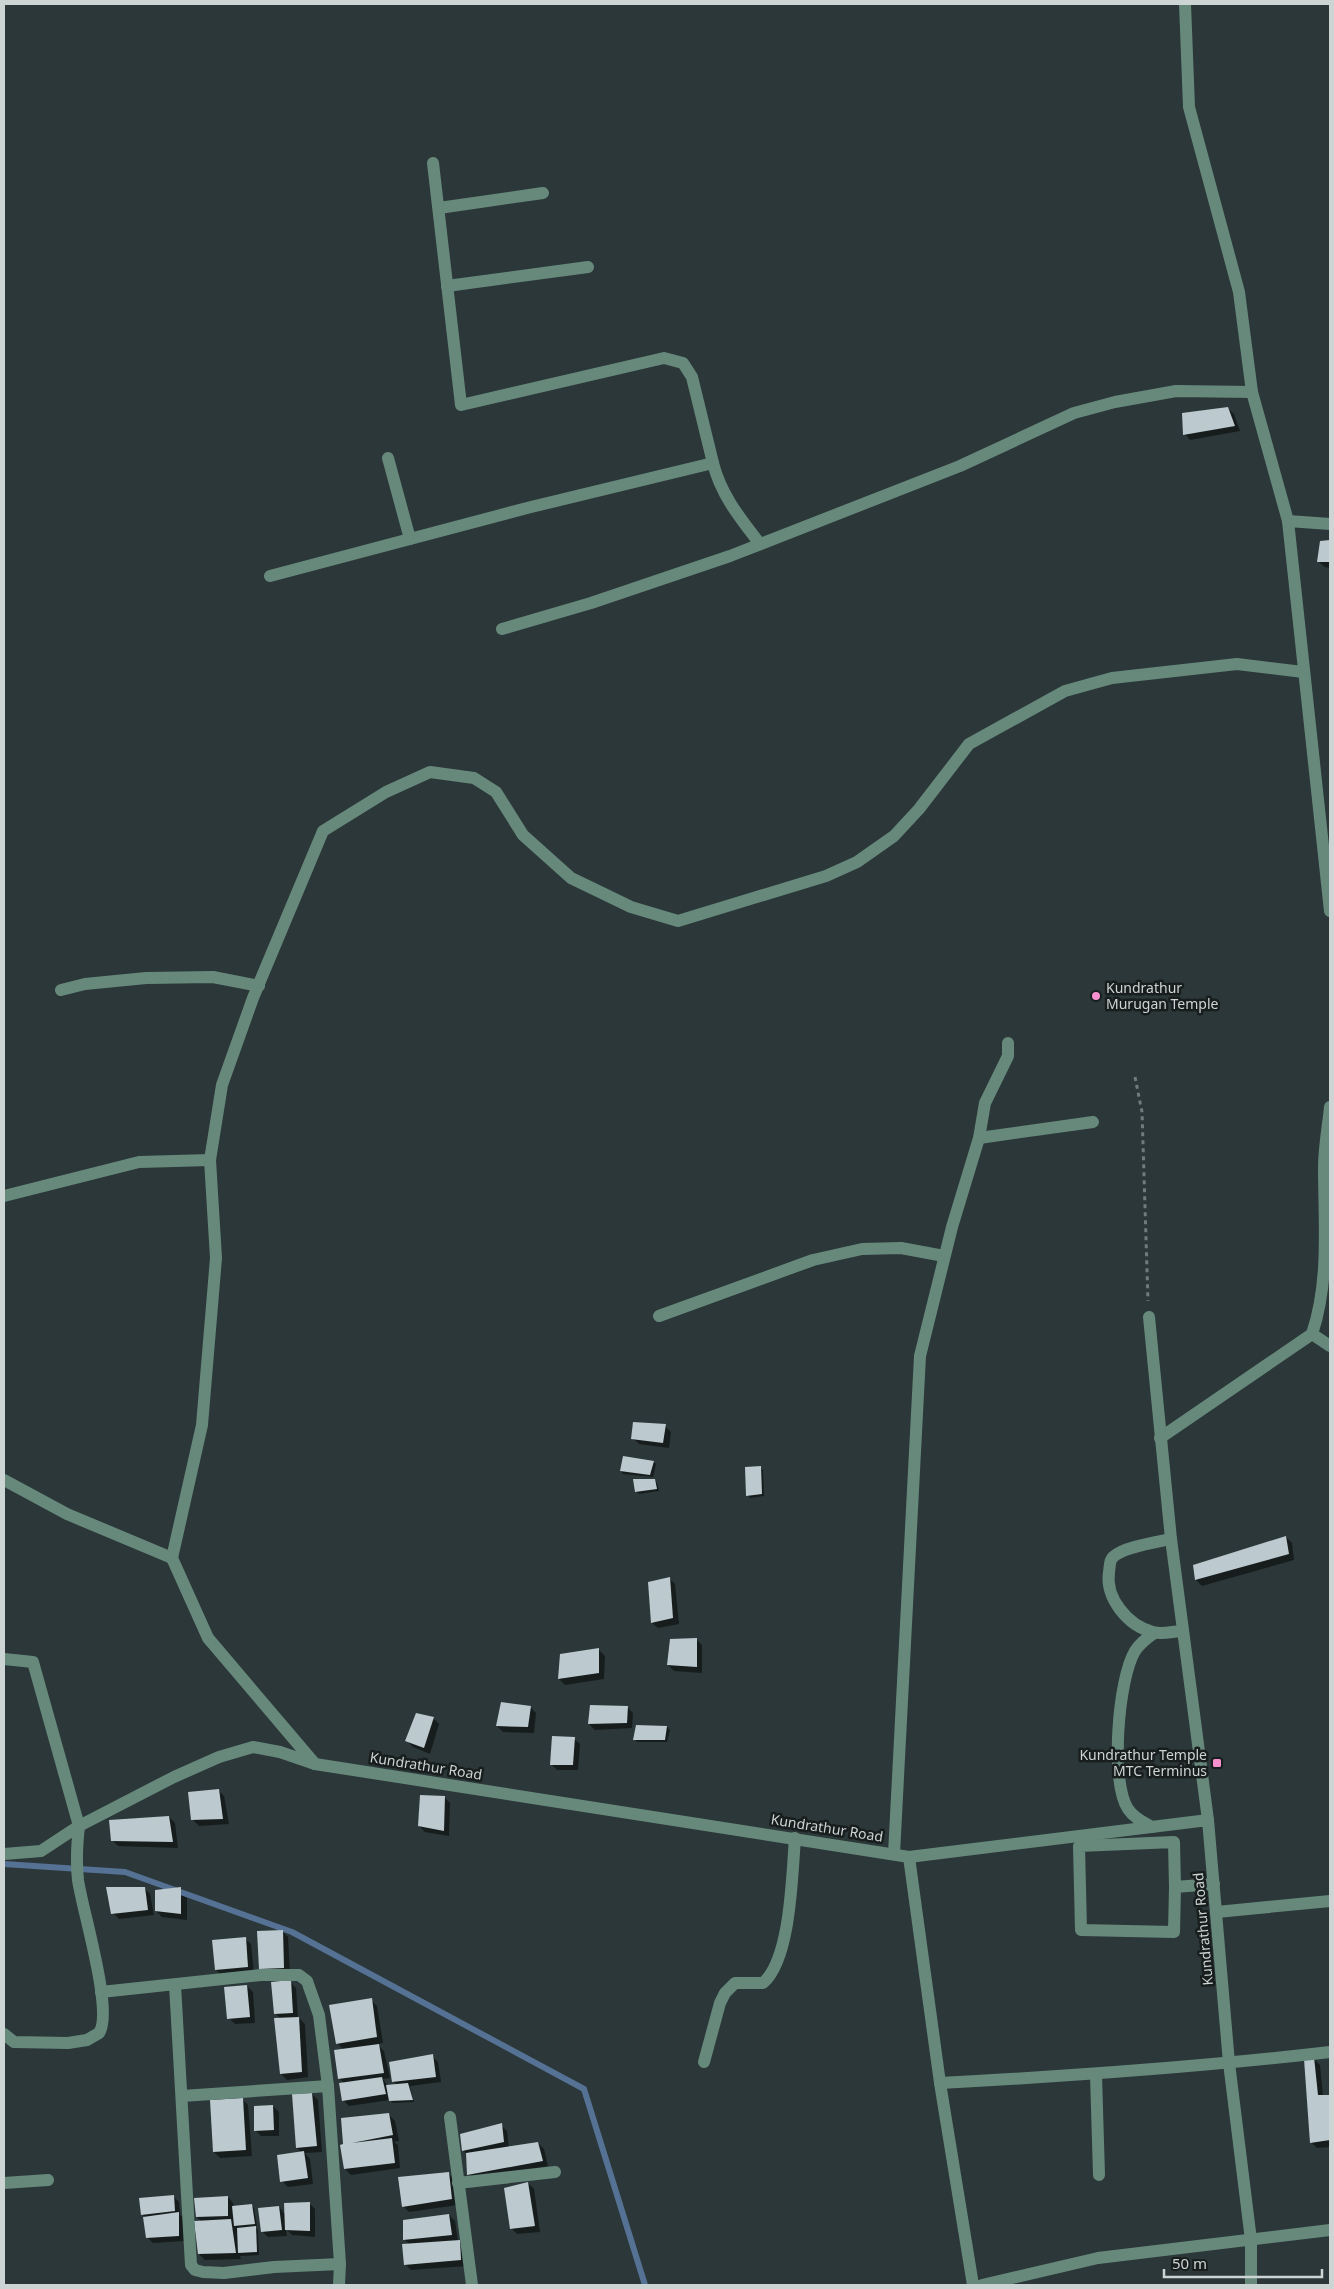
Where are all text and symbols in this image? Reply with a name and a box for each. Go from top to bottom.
place label: Kundrathur Murugan Temple [1106,978,1219,1013]
marker: Kundrathur Murugan Temple [1090,990,1102,1002]
place label: Kundrathur Temple MTC Terminus [1079,1745,1207,1780]
street label: Kundrathur Road [369,1747,484,1784]
marker: Kundrathur Temple MTC Terminus [1211,1757,1223,1769]
street label: Kundrathur Road [770,1809,885,1846]
street label: Kundrathur Road [1188,1872,1217,1986]
scale bar [1164,2246,1322,2278]
text: 50 m [1172,2253,1207,2273]

